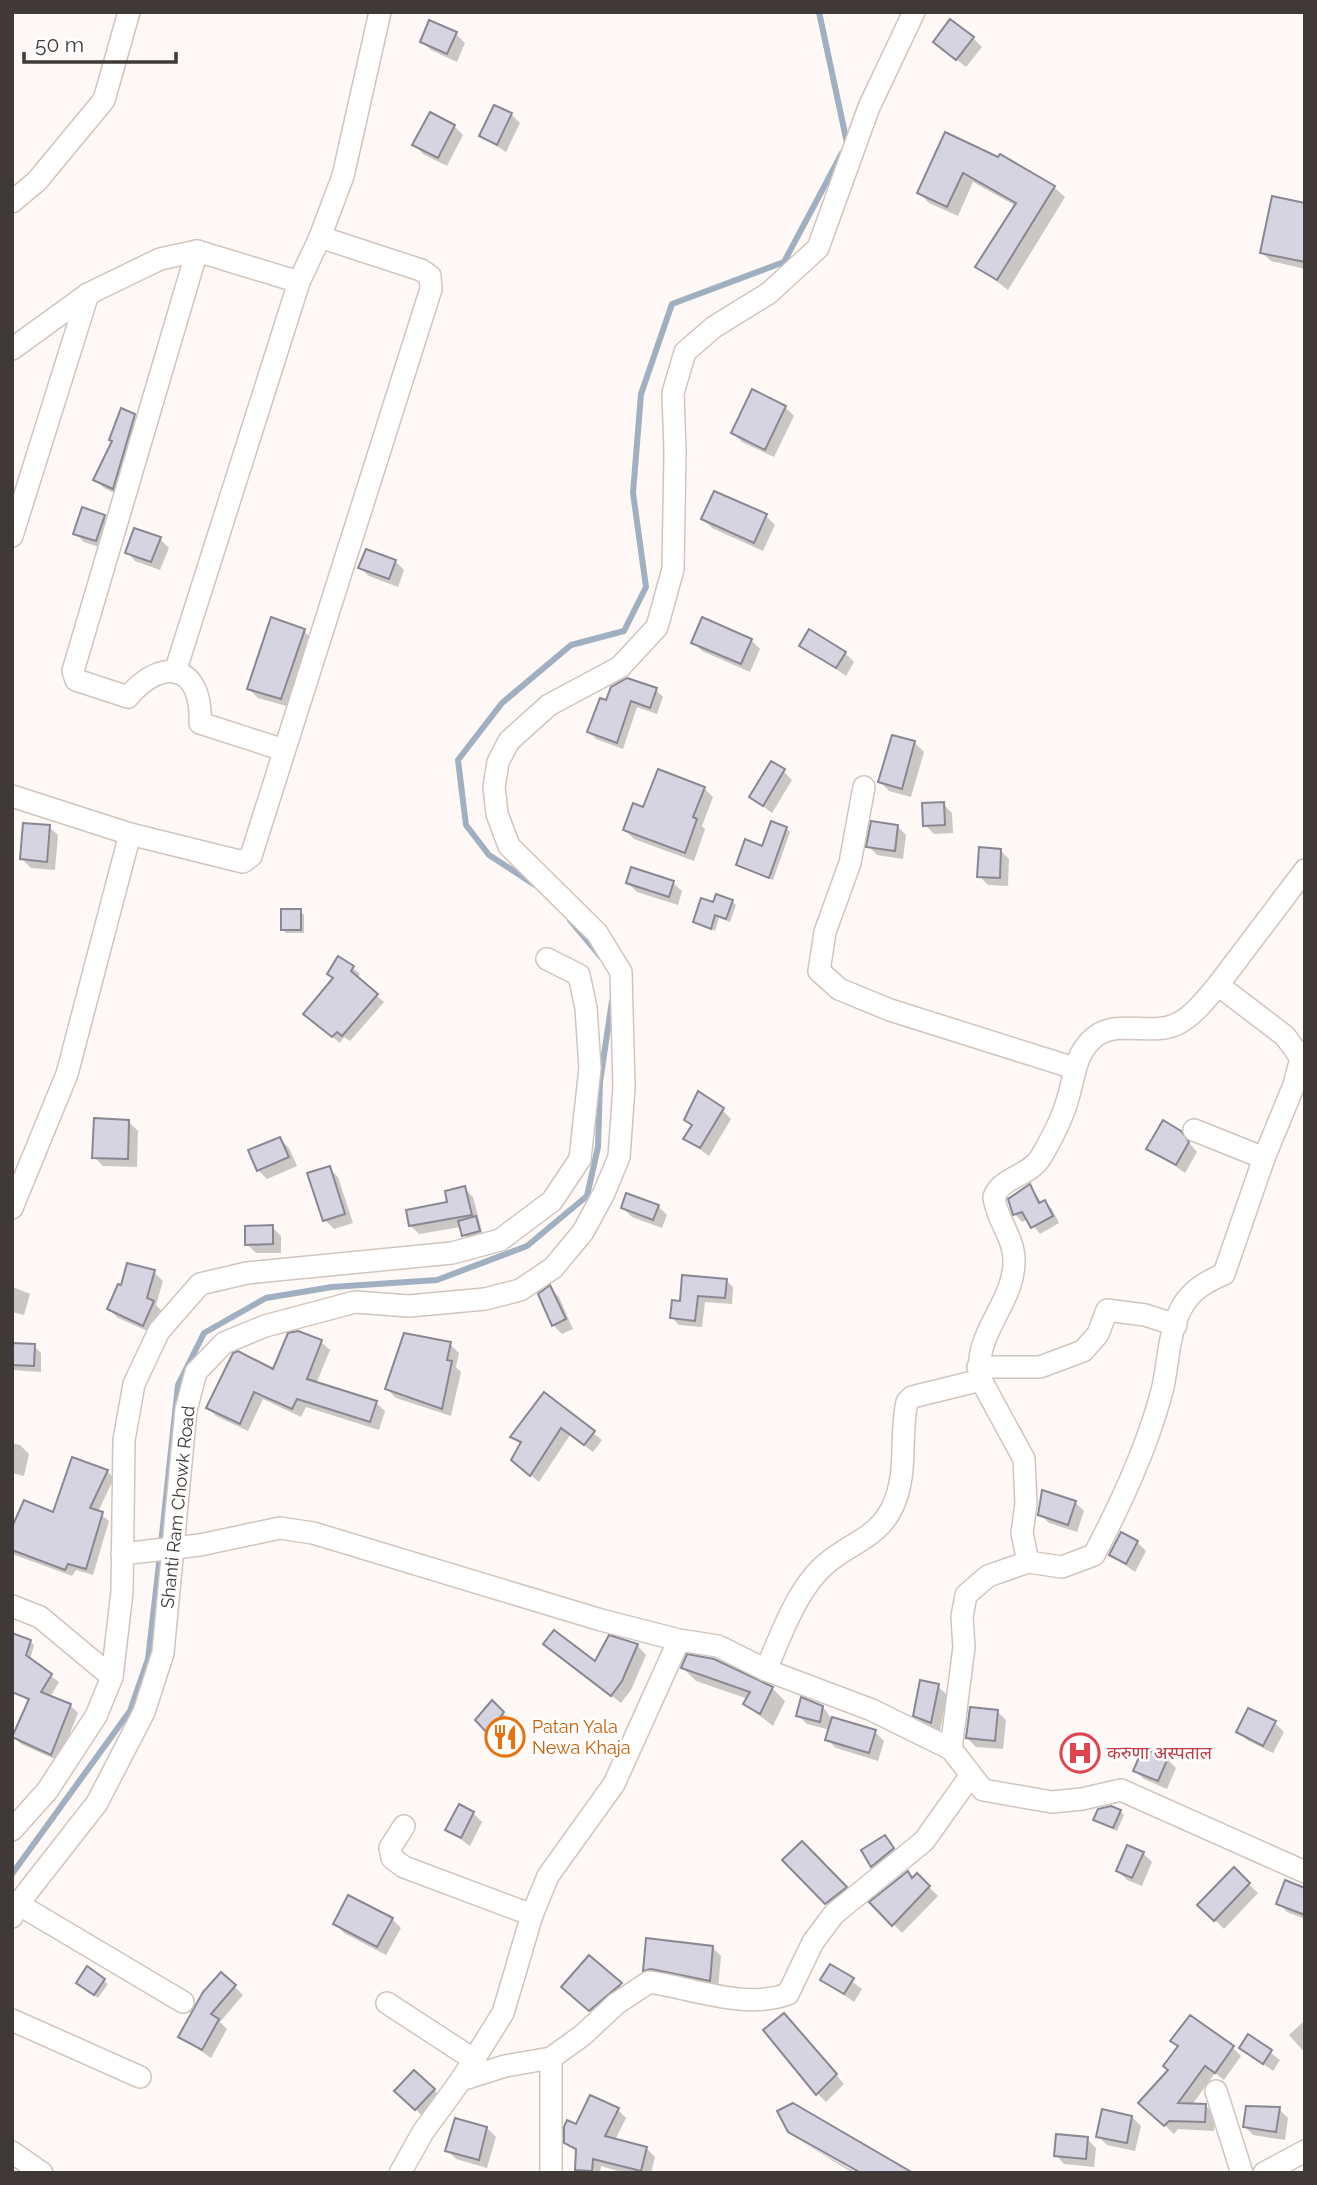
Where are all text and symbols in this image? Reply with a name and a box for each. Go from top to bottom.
scale bar [24,21,177,65]
text: 50 m [35,32,84,57]
street label: Shanti Ram Chowk Road [156,1404,199,1609]
restaurant icon: Patan Yala Newa Khaja [484,1716,526,1758]
place label: Patan Yala Newa Khaja [532,1716,631,1758]
hospital icon: करुणा अस्पताल [1059,1732,1101,1774]
place label: करुणा अस्पताल [1107,1742,1213,1763]

